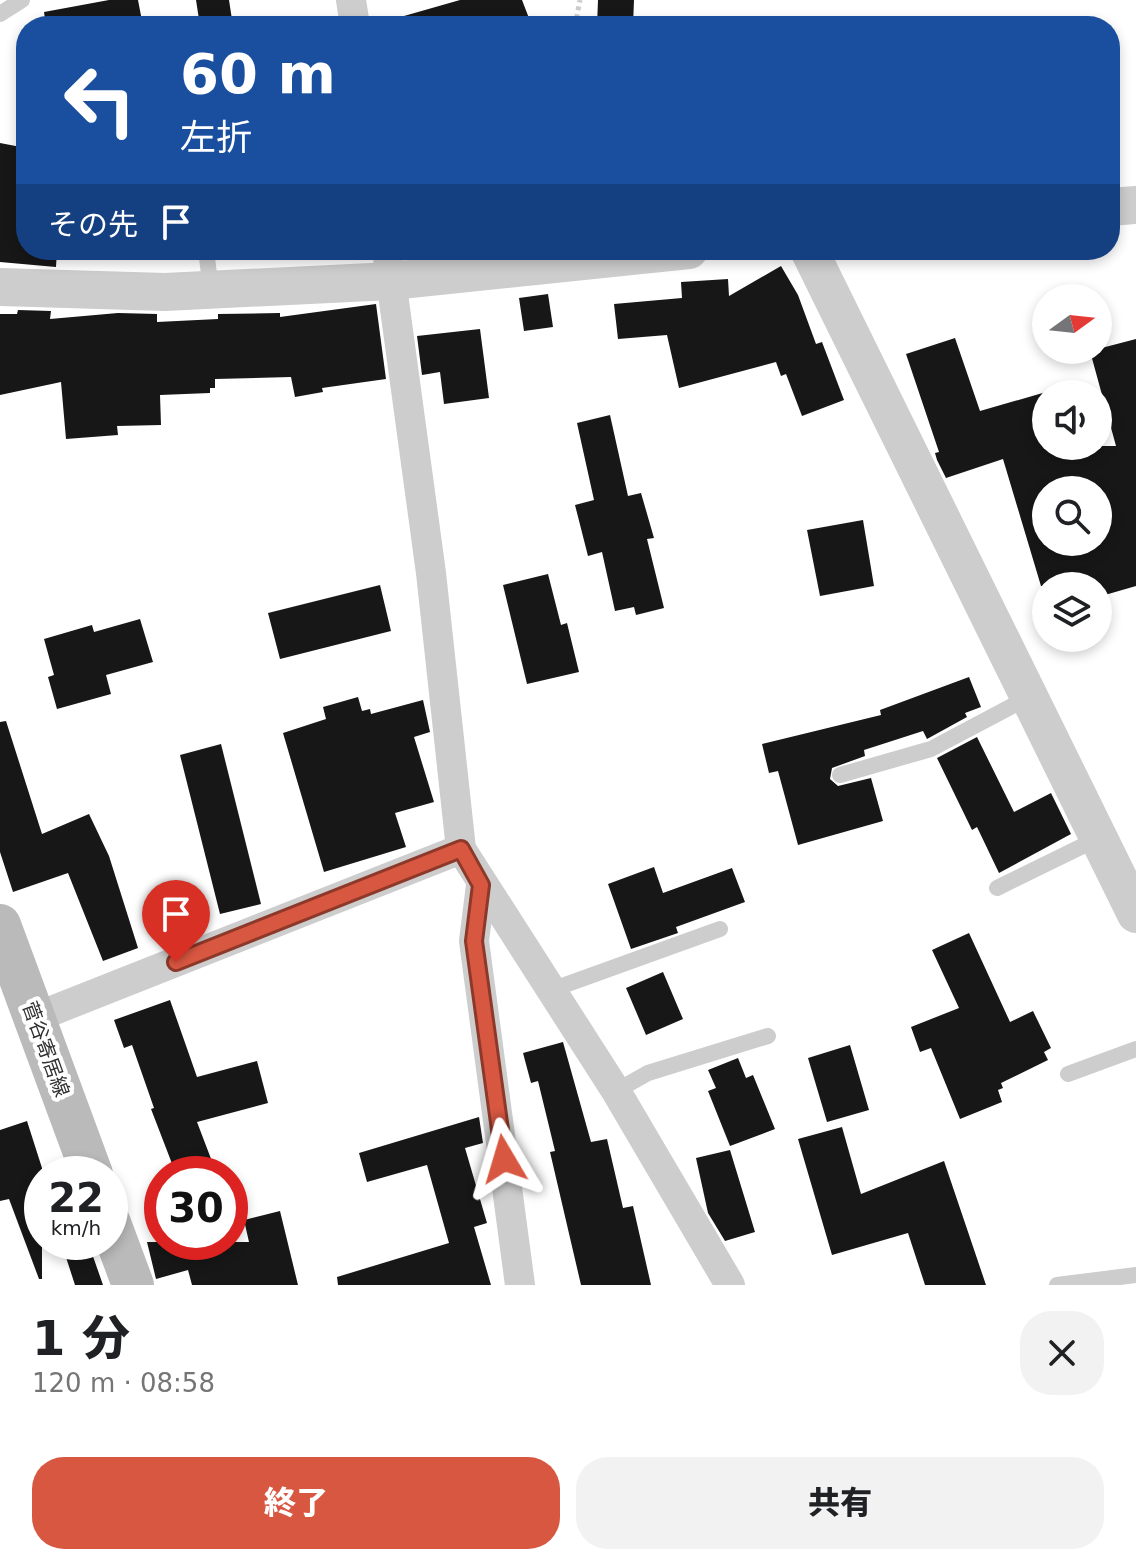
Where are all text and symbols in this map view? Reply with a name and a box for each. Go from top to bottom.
text: 60 m [180,41,336,106]
icon: left [48,48,152,152]
text: 左折 [180,117,252,158]
icon: arrive [154,200,198,244]
text: その先 [48,207,138,242]
north arrow [1032,284,1112,364]
map controls [1032,284,1112,652]
button: sound [1032,380,1112,460]
button: search [1032,476,1112,556]
button: layers [1032,572,1112,652]
pin [142,880,210,962]
icon: arrive [154,892,198,936]
street label: 菅谷寄居線 [18,998,74,1100]
position arrow [462,1117,546,1201]
speed limit sign: 30 [144,1156,248,1260]
text: 22 [48,1175,104,1221]
text: km/h [51,1216,101,1240]
text: 1 分 [32,1310,130,1366]
button: close [1020,1311,1104,1395]
text: 120 m · 08:58 [32,1368,215,1398]
button: 終了 [32,1457,560,1549]
button: 共有 [576,1457,1104,1549]

